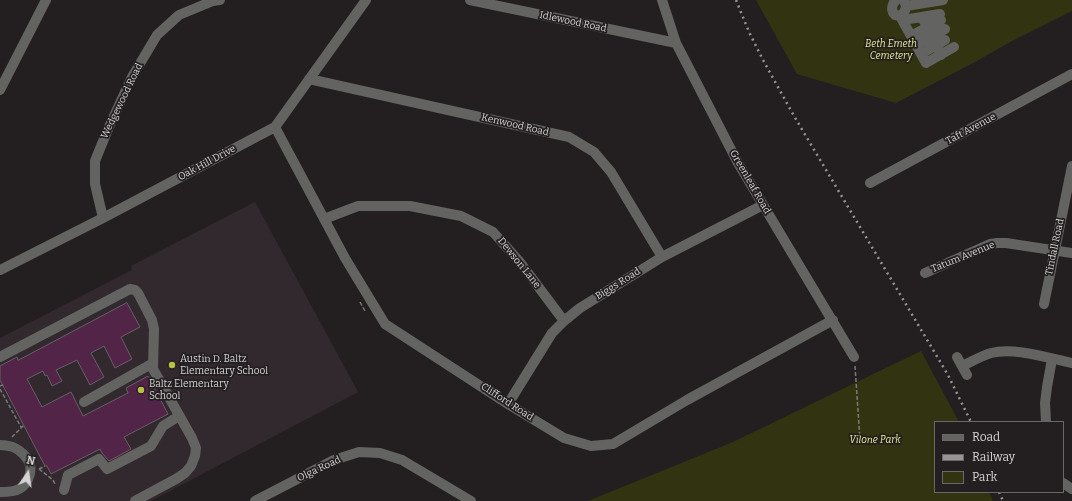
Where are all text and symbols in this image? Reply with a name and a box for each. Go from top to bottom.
street label: Idlewood Road [538,9,608,35]
park label: Beth Emeth Cemetery [865,38,917,62]
street label: Wedgewood Road [99,61,145,141]
street label: Kenwood Road [480,111,550,139]
street label: Taft Avenue [944,111,998,147]
street label: Oak Hill Drive [176,143,238,183]
street label: Greenleaf Road [727,148,773,216]
street label: Tindall Road [1043,218,1067,276]
street label: Dewson Lane [495,235,543,291]
street label: Tatum Avenue [930,239,996,275]
street label: Biggs Road [593,265,643,303]
place label: Austin D. Baltz Elementary School [180,353,268,376]
marker: Austin D. Baltz Elementary School [167,360,177,370]
place label: Baltz Elementary School [149,378,229,402]
street label: Clifford Road [479,381,535,423]
marker: Baltz Elementary School [136,385,146,395]
legend [934,421,1064,493]
text: Road [972,430,1000,444]
park label: Vilone Park [849,434,901,446]
text: Railway [972,450,1015,464]
north arrow [8,453,48,493]
text: N [25,454,36,468]
street label: Olga Road [295,454,343,484]
text: Park [972,470,997,484]

